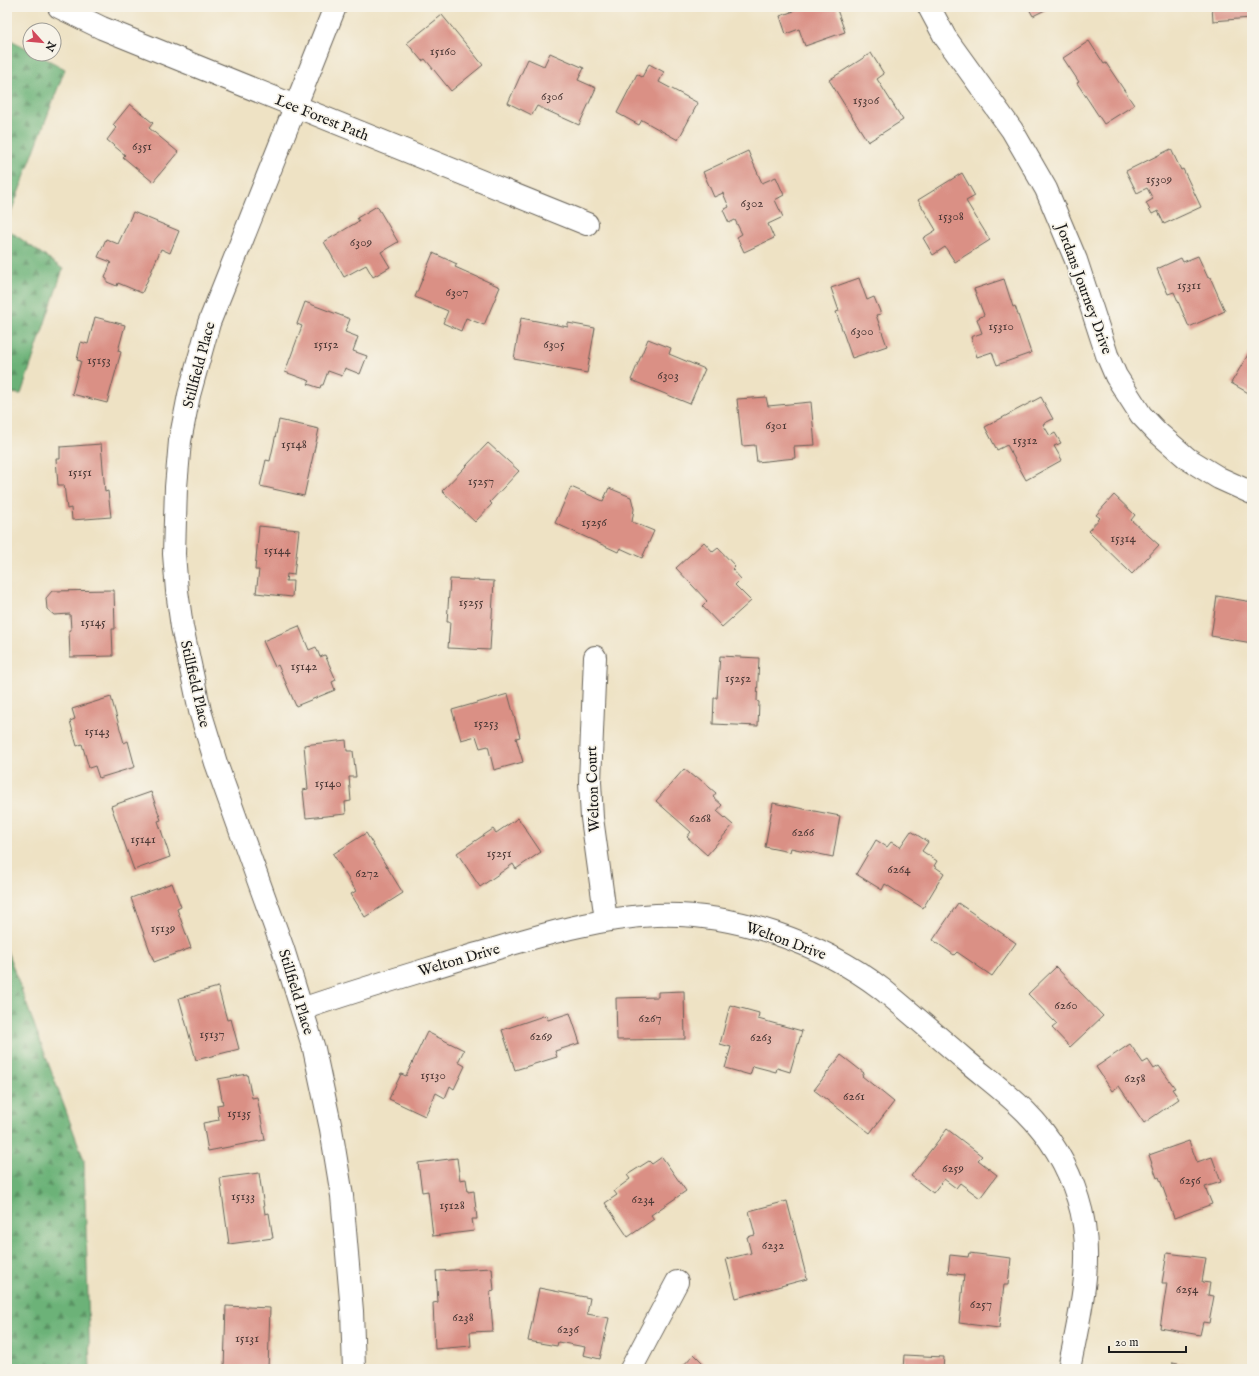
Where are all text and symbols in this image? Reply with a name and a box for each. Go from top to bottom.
north arrow [22,22,62,62]
text: N [41,38,59,54]
house number: 15160 [430,43,456,60]
house number: 6306 [541,88,564,105]
street label: Lee Forest Path [272,91,372,145]
house number: 15306 [853,92,880,109]
house number: 6351 [132,138,152,155]
house number: 15309 [1146,171,1173,188]
house number: 6302 [741,195,763,212]
house number: 15308 [938,208,964,225]
street label: Jordans Journey Drive [1051,219,1117,357]
house number: 6309 [350,234,373,251]
house number: 15311 [1177,277,1201,294]
house number: 6307 [446,284,468,301]
house number: 15310 [988,318,1014,335]
street label: Stillfield Place [178,320,220,410]
house number: 6300 [850,323,874,340]
house number: 15152 [313,336,339,353]
house number: 6305 [543,336,565,353]
house number: 15153 [87,352,111,369]
house number: 6303 [657,367,679,384]
house number: 6301 [765,417,787,434]
house number: 15312 [1012,432,1038,449]
house number: 15148 [281,436,307,453]
house number: 15151 [68,464,92,481]
house number: 15257 [468,473,494,490]
house number: 15256 [581,514,607,531]
house number: 15314 [1110,530,1136,547]
house number: 15144 [263,542,291,559]
house number: 15255 [459,594,484,611]
house number: 15145 [80,614,106,631]
street label: Stillfield Place [176,639,214,729]
house number: 15142 [291,658,317,675]
house number: 15252 [725,670,751,687]
house number: 15253 [473,715,499,732]
house number: 15143 [84,723,110,740]
street label: Welton Court [582,746,604,832]
house number: 15140 [314,775,342,792]
house number: 6268 [689,810,711,827]
house number: 6266 [792,824,815,841]
house number: 15141 [130,831,156,848]
house number: 15251 [486,845,512,862]
house number: 6264 [887,861,911,878]
house number: 6272 [355,865,379,882]
street label: Welton Drive [743,918,829,964]
house number: 15139 [151,920,176,937]
street label: Welton Drive [416,939,502,981]
street label: Stillfield Place [274,947,318,1037]
house number: 6260 [1054,997,1078,1014]
house number: 6267 [638,1010,662,1027]
house number: 15137 [199,1026,225,1043]
house number: 6269 [530,1028,553,1045]
house number: 6263 [750,1029,772,1046]
house number: 15130 [420,1067,446,1084]
house number: 6258 [1124,1070,1146,1087]
house number: 6261 [843,1088,865,1105]
house number: 15135 [227,1105,251,1122]
house number: 6259 [942,1160,964,1177]
house number: 6256 [1179,1172,1201,1189]
house number: 15133 [231,1188,255,1205]
house number: 6234 [632,1191,655,1208]
house number: 15128 [439,1197,465,1214]
house number: 6232 [762,1237,784,1254]
house number: 6254 [1176,1281,1199,1298]
house number: 6257 [970,1296,992,1313]
house number: 6238 [452,1309,474,1326]
house number: 6236 [557,1321,579,1338]
scale bar [1109,1328,1186,1354]
house number: 15131 [235,1330,259,1347]
text: 20 m [1115,1335,1138,1350]

